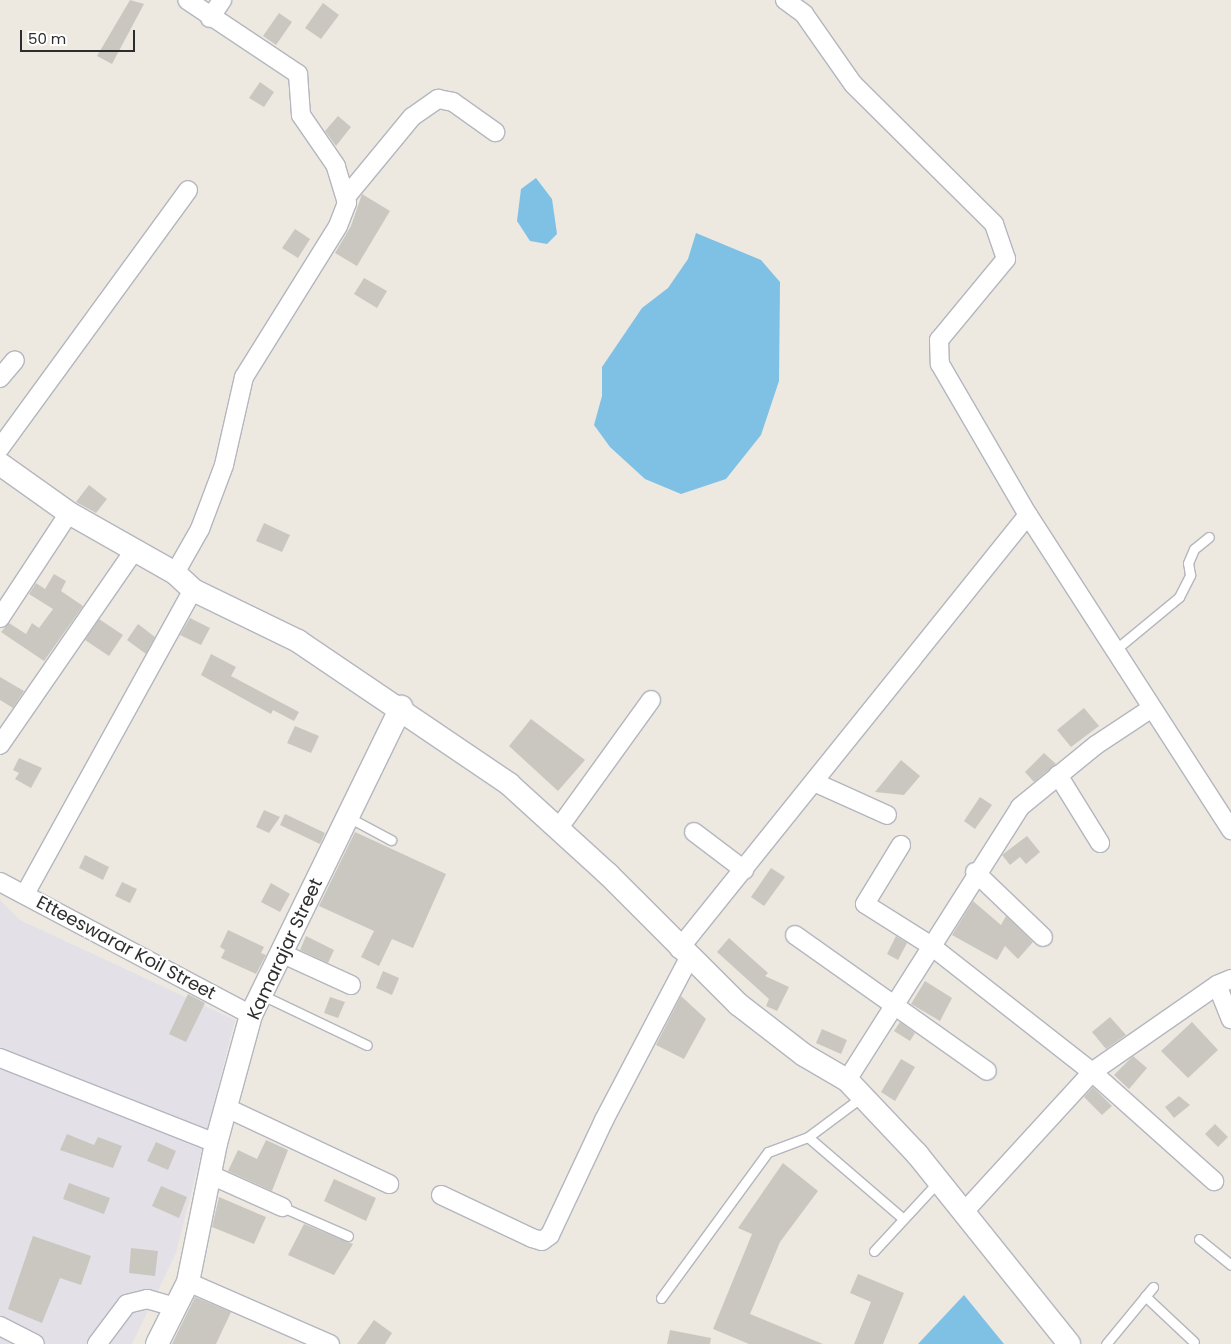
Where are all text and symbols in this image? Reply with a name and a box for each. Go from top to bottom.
scale bar [22,20,138,52]
text: 50 m [28,28,66,49]
street label: Kamarajar Street [243,875,327,1023]
street label: Etteeswarar Koil Street [33,892,219,1004]

